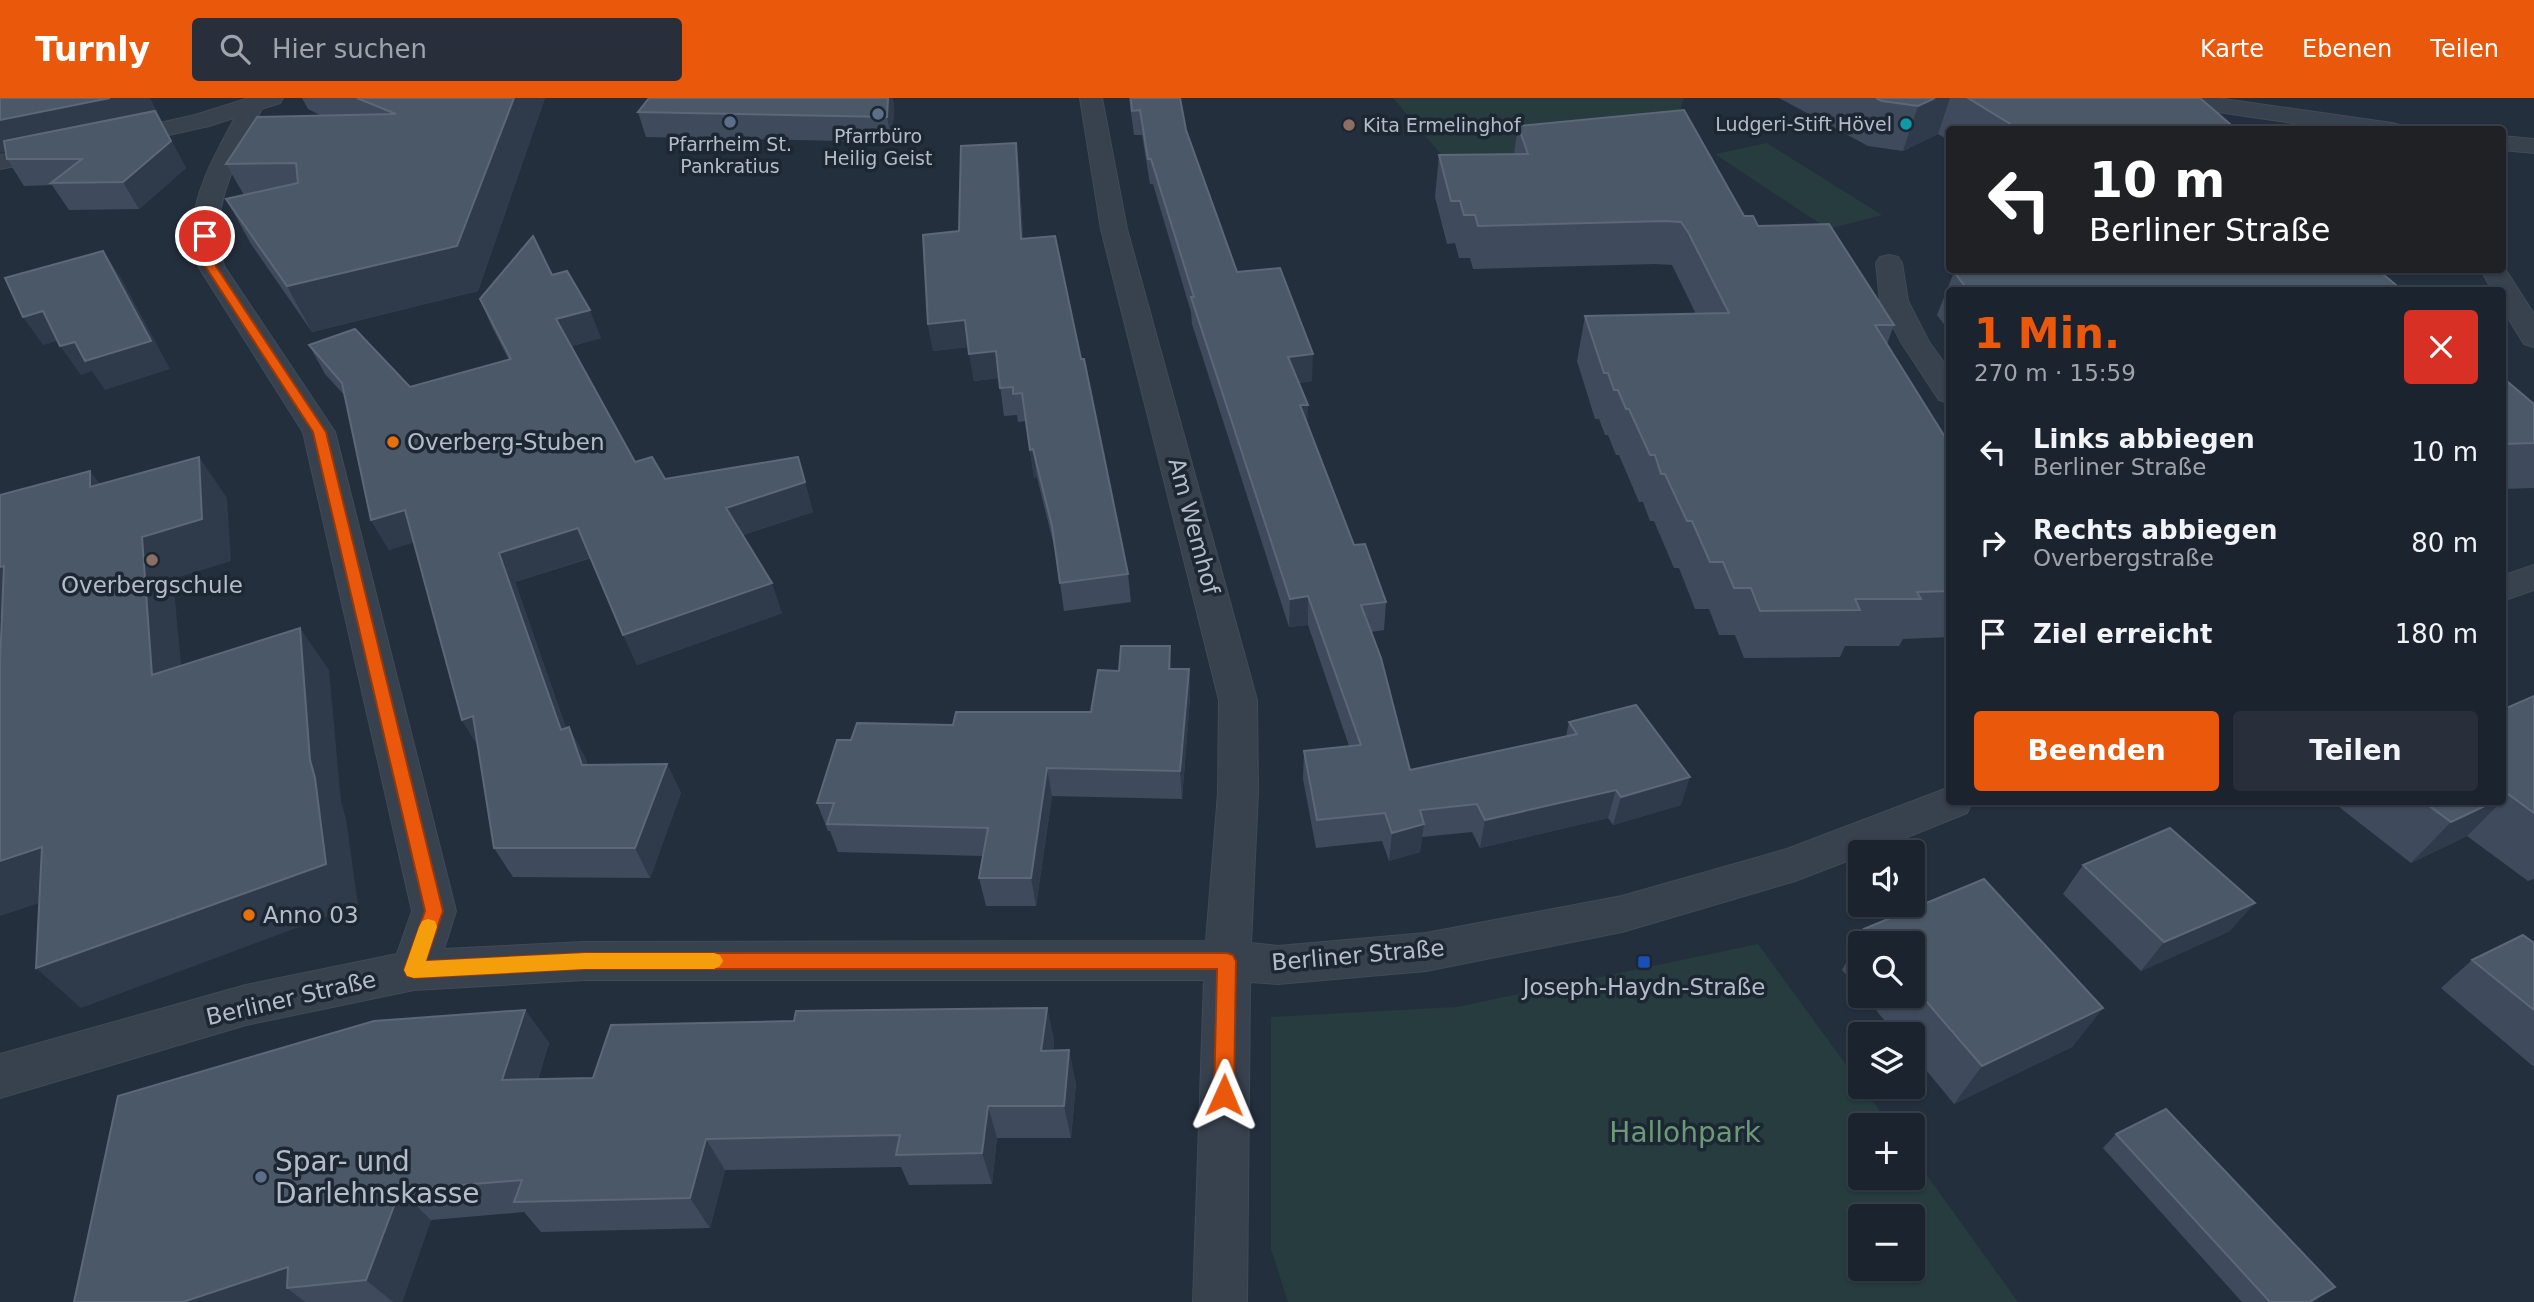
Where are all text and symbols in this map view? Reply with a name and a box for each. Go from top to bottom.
search box [192,18,682,81]
text: Turnly [35,30,150,69]
icon: search [216,30,254,68]
text: Hier suchen [272,34,427,64]
text: Karte [2200,35,2264,63]
text: Ebenen [2302,35,2392,63]
text: Teilen [2430,35,2499,63]
marker: Pfarrbüro Heilig Geist [870,106,886,122]
place label: Ludgeri-Stift Hövel [1715,113,1892,135]
marker: Pfarrheim St. Pankratius [722,114,738,130]
place label: Kita Ermelinghof [1363,114,1522,136]
marker: Ludgeri-Stift Hövel [1898,116,1914,132]
marker: Kita Ermelinghof [1341,117,1357,133]
place label: Pfarrbüro Heilig Geist [824,125,932,169]
place label: Pfarrheim St. Pankratius [668,133,792,177]
text: 10 m [2089,152,2225,209]
icon: left [1974,154,2065,245]
pin [175,206,235,266]
text: Berliner Straße [2089,211,2330,249]
icon: arrive [186,217,224,255]
text: 1 Min. [1974,309,2120,358]
button: close [2404,310,2478,384]
text: 270 m · 15:59 [1974,360,2136,386]
text: Links abbiegen [2033,424,2255,454]
place label: Overberg-Stuben [407,429,605,455]
icon: left [1974,433,2012,471]
marker: Overberg-Stuben [385,434,401,450]
text: 10 m [2411,437,2478,467]
text: Berliner Straße [2033,454,2206,480]
street label: Am Wemhof [1163,455,1225,598]
text: Rechts abbiegen [2033,515,2278,545]
icon: right [1974,524,2012,562]
text: 80 m [2411,528,2478,558]
text: Overbergstraße [2033,545,2214,571]
marker: Overbergschule [144,552,160,568]
place label: Overbergschule [61,572,243,598]
icon: arrive [1974,615,2012,653]
text: Ziel erreicht [2033,619,2213,649]
text: 180 m [2395,619,2478,649]
button: Beenden [1974,711,2219,791]
button: Teilen [2233,711,2478,791]
map controls [1848,840,1925,1281]
button: sound [1848,840,1925,917]
place label: Anno 03 [263,902,359,928]
marker: Anno 03 [241,907,257,923]
button: search [1848,931,1925,1008]
street label: Berliner Straße [1270,934,1446,976]
marker: Joseph-Haydn-Straße [1636,954,1652,970]
street label: Berliner Straße [204,966,378,1030]
place label: Joseph-Haydn-Straße [1521,974,1765,1000]
button: layers [1848,1022,1925,1099]
position arrow [1187,1058,1261,1132]
button: + [1848,1113,1925,1190]
park label: Hallohpark [1609,1116,1761,1149]
place label: Spar- und Darlehnskasse [275,1145,480,1210]
marker: Spar- und Darlehnskasse [253,1169,269,1185]
button: − [1848,1204,1925,1281]

